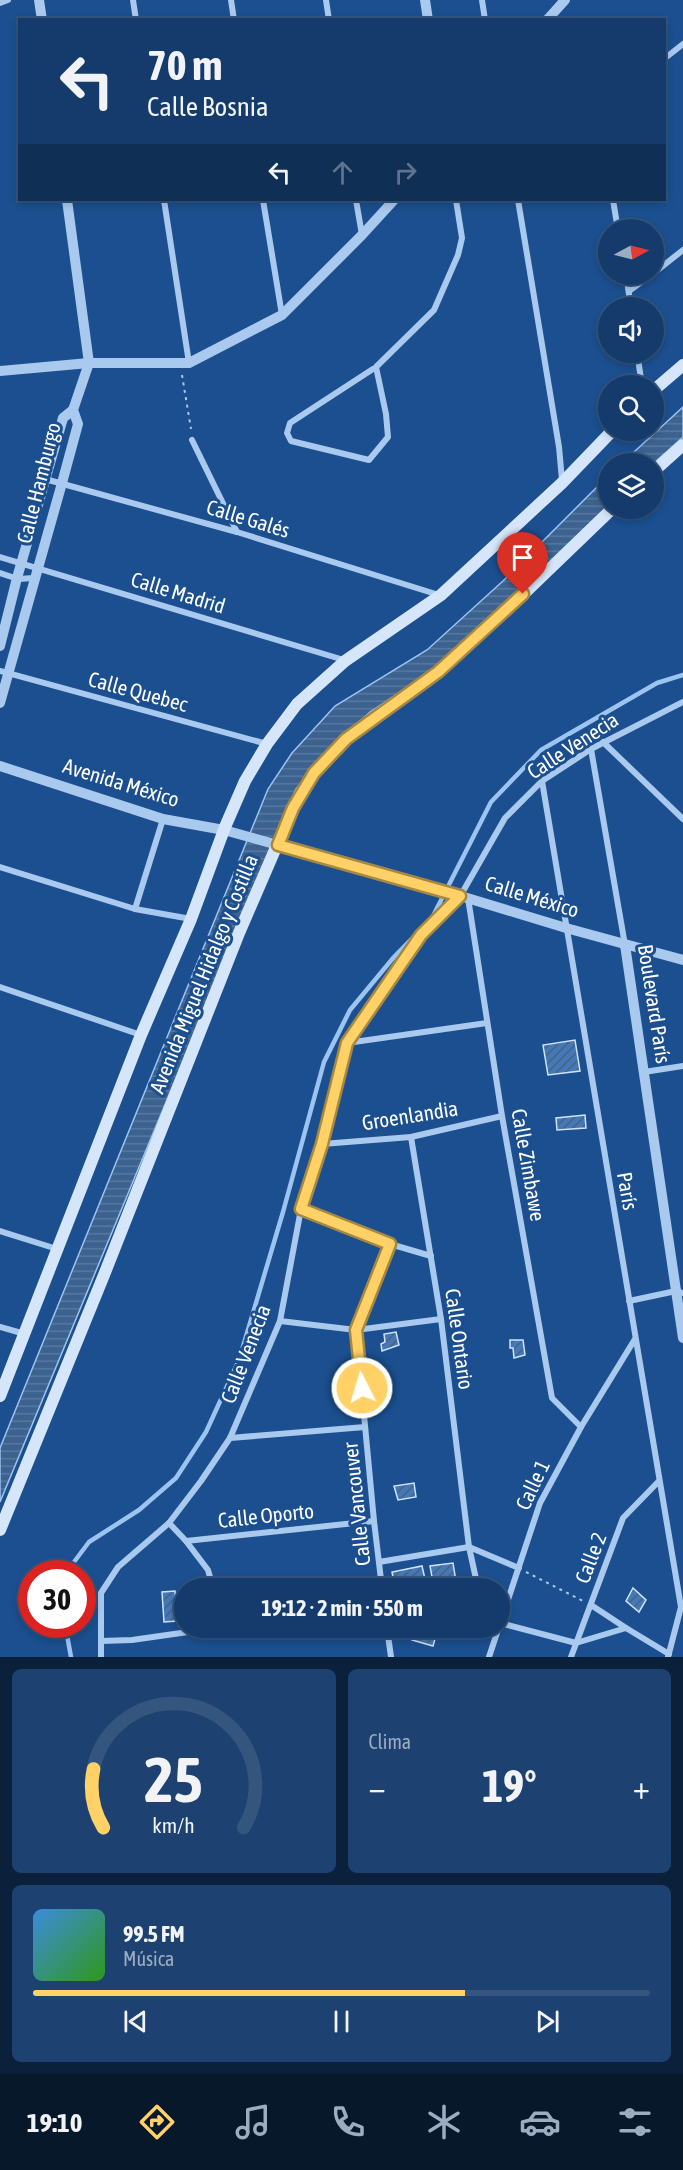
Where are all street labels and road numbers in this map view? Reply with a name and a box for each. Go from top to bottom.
street label: Calle Hamburgo [11,420,65,546]
street label: Calle Galés [204,494,293,542]
street label: Calle Madrid [128,566,228,618]
street label: Calle Quebec [86,666,191,716]
street label: Calle Venecia [522,707,622,783]
street label: Avenida México [60,753,182,811]
street label: Avenida Miguel Hidalgo y Costilla [144,851,262,1096]
street label: Calle México [482,870,582,922]
street label: Boulevard París [634,943,676,1065]
street label: Groenlandia [360,1096,460,1134]
street label: Calle Zimbawe [507,1107,551,1223]
street label: París [613,1170,643,1212]
street label: Calle Ontario [441,1287,479,1391]
street label: Calle Venecia [215,1301,275,1406]
street label: Calle Vancouver [338,1440,374,1567]
street label: Calle 1 [510,1456,554,1513]
street label: Calle Oporto [217,1498,315,1532]
street label: Calle 2 [569,1529,611,1586]

